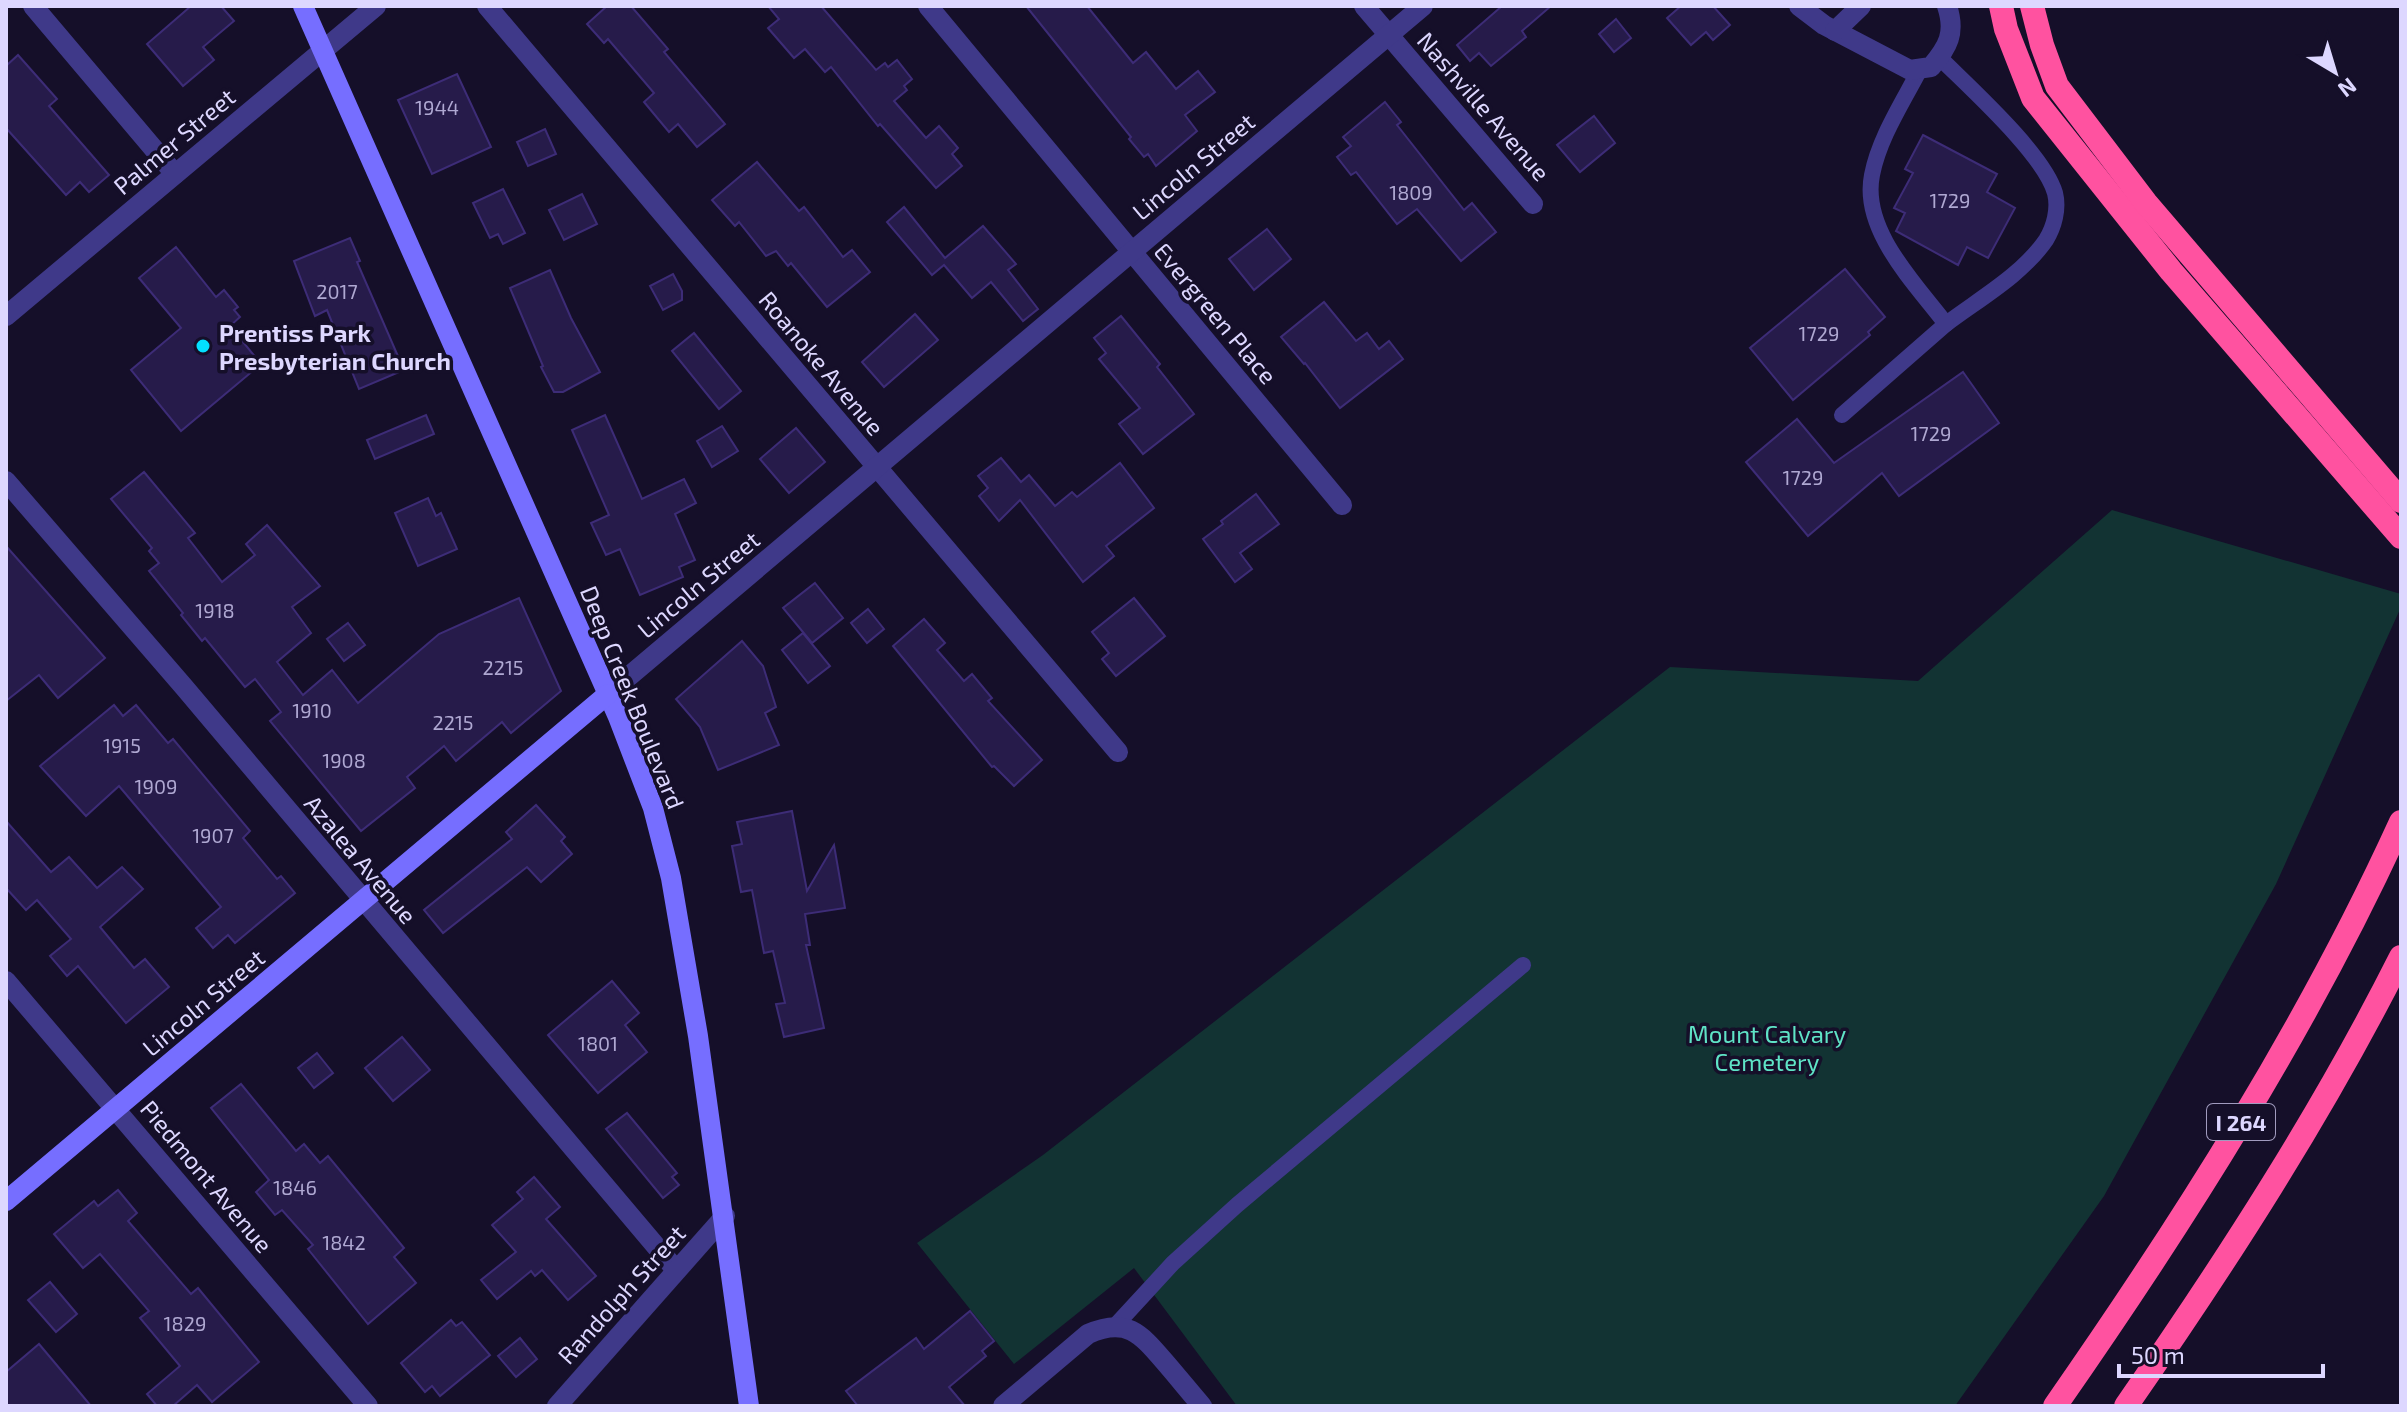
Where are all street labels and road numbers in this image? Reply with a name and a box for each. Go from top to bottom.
street label: Nashville Avenue [1412,26,1556,186]
street label: Palmer Street [107,82,241,200]
street label: Lincoln Street [1126,107,1260,225]
street label: Evergreen Place [1149,237,1283,389]
street label: Roanoke Avenue [753,285,891,441]
street label: Lincoln Street [631,525,765,643]
street label: Deep Creek Boulevard [575,581,691,813]
street label: Azalea Avenue [299,789,423,929]
street label: Lincoln Street [136,943,270,1061]
street label: Piedmont Avenue [135,1094,279,1258]
road number: I 264 [2207,1104,2275,1140]
street label: Randolph Street [551,1219,691,1369]

